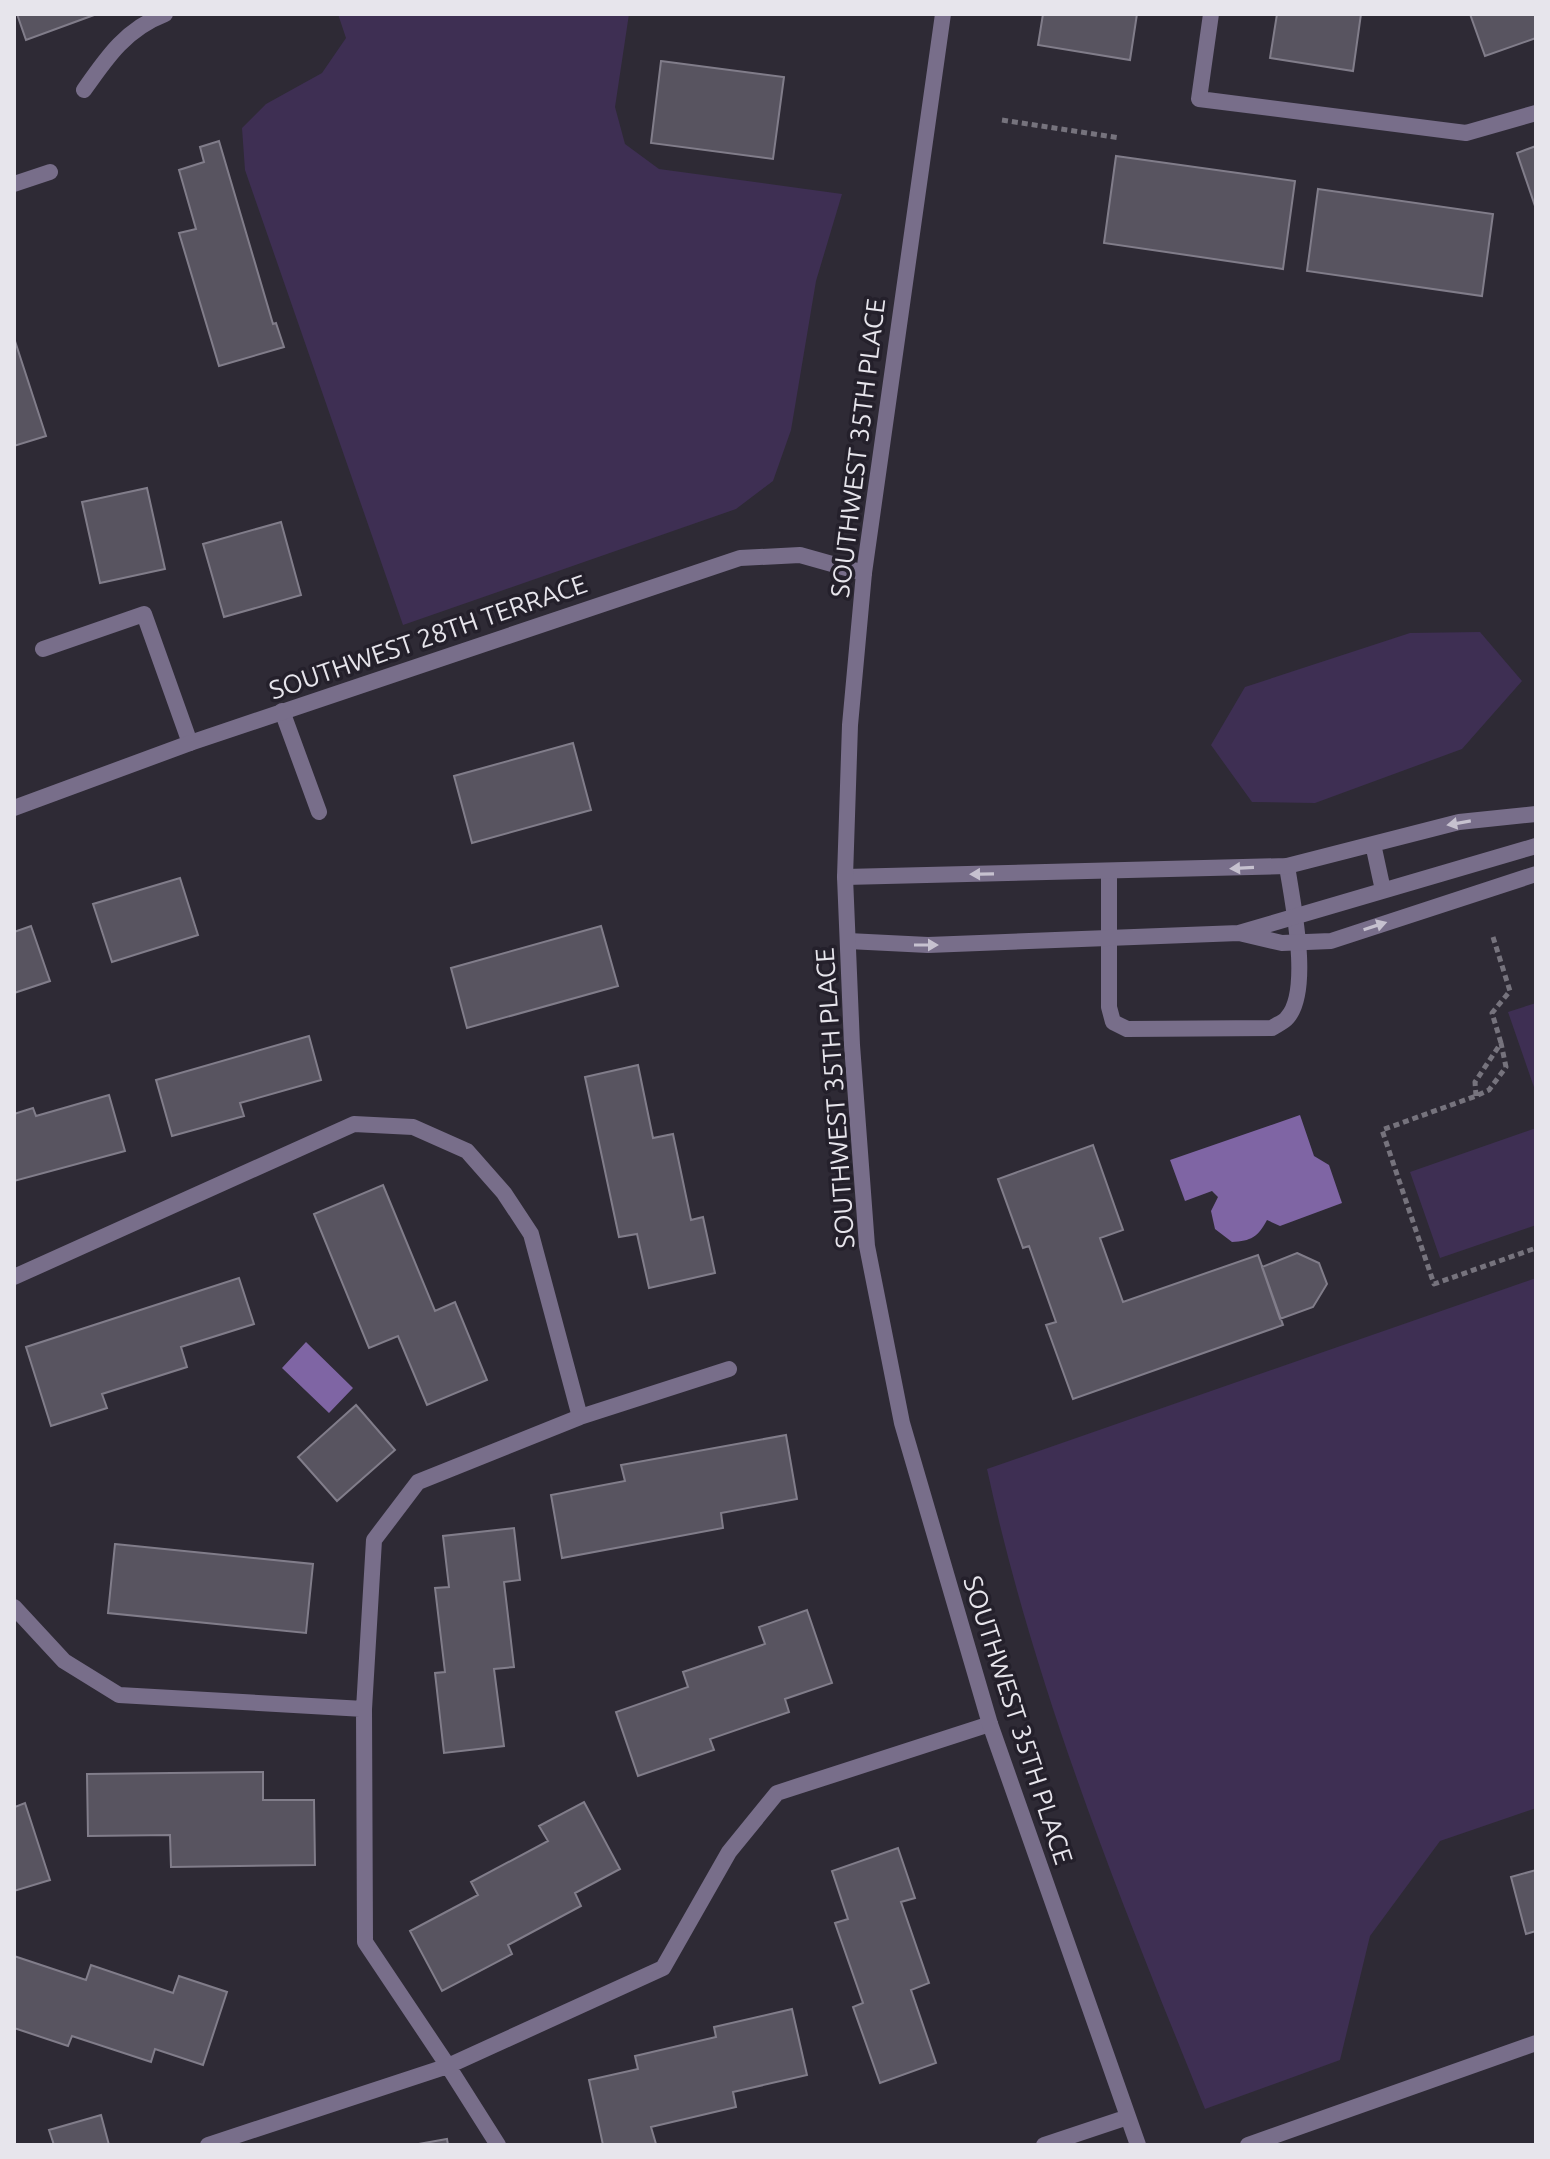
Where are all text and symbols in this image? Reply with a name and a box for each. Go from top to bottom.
street label: SOUTHWEST 35TH PLACE [825,297,890,599]
street label: SOUTHWEST 28TH TERRACE [265,568,590,705]
one-way arrow [1446,818,1471,830]
one-way arrow [1229,862,1254,875]
one-way arrow [969,868,994,881]
one-way arrow [1364,920,1388,932]
one-way arrow [914,939,939,951]
street label: SOUTHWEST 35TH PLACE [810,947,859,1249]
street label: SOUTHWEST 35TH PLACE [958,1572,1079,1868]

